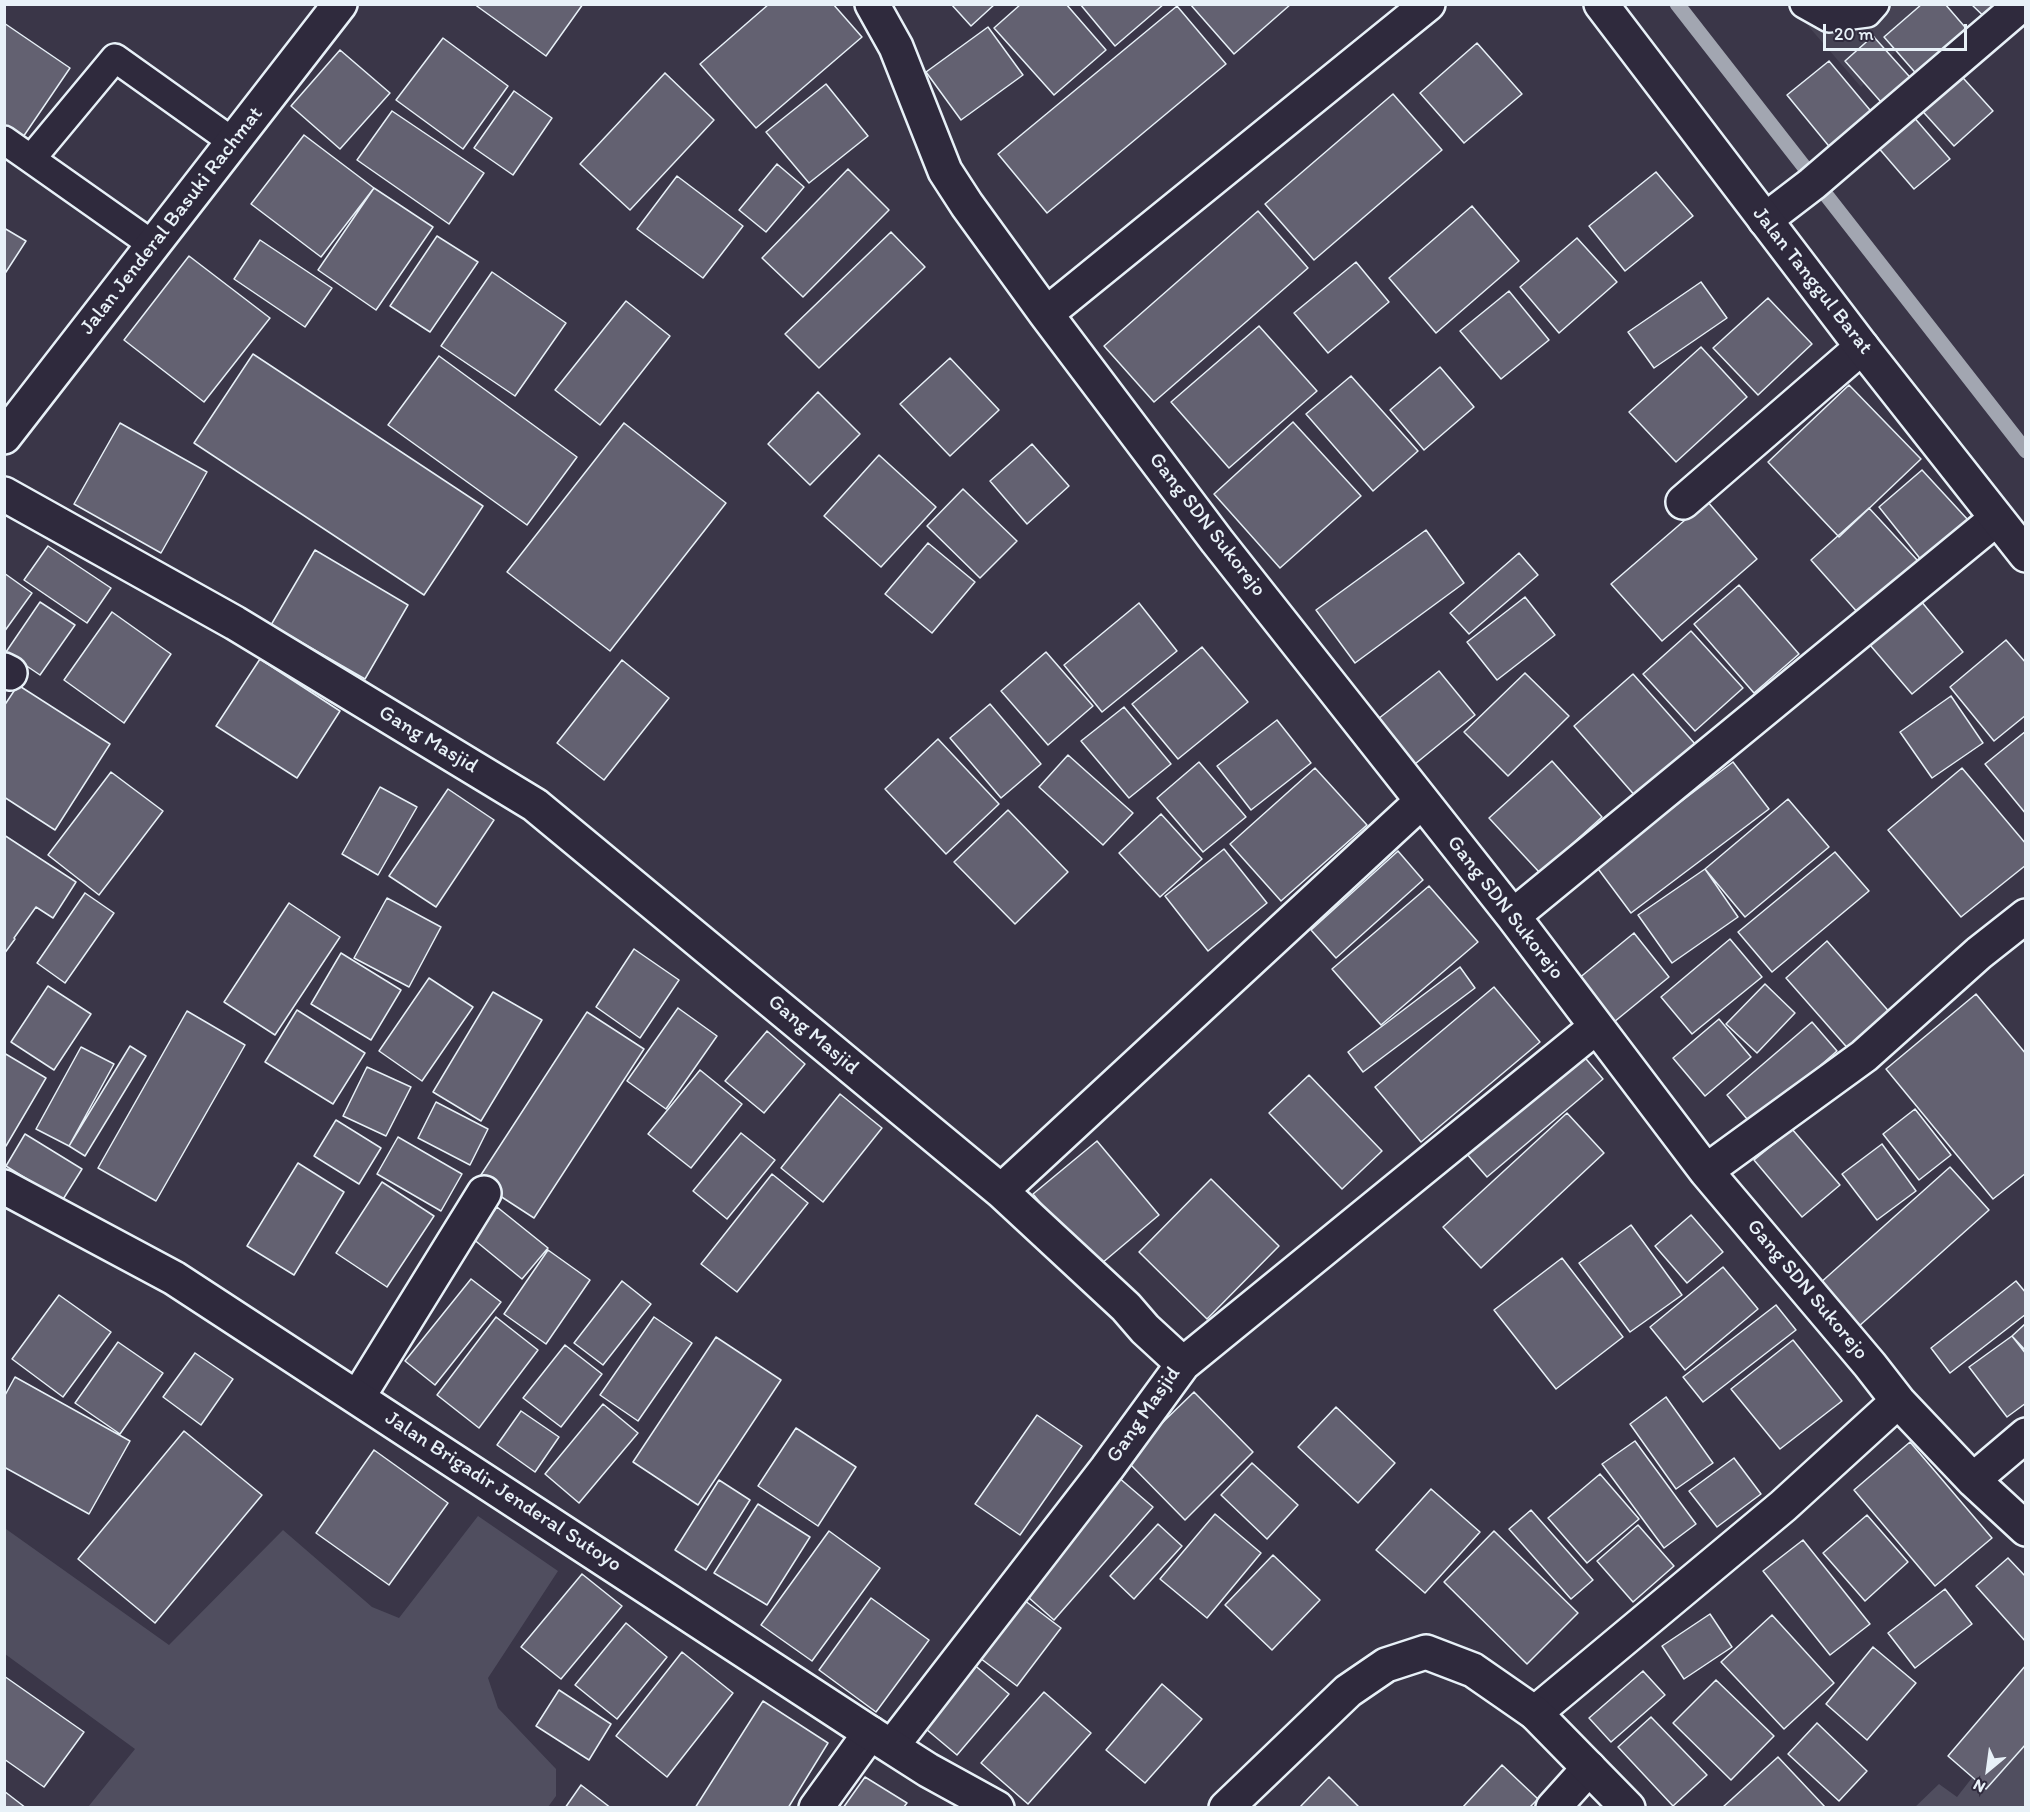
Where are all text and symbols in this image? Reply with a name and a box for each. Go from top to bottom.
scale bar [1826,12,1970,50]
text: 20 m [1834,23,1874,45]
street label: Jalan Jenderal Basuki Rachmat [75,102,269,340]
street label: Jalan Tanggul Barat [1747,202,1877,360]
street label: Gang SDN Sukorejo [1143,448,1271,602]
street label: Gang Masjid [374,700,482,780]
street label: Gang SDN Sukorejo [1441,831,1569,985]
street label: Gang Masjid [762,990,864,1080]
street label: Gang SDN Sukorejo [1741,1215,1873,1365]
street label: Gang Masjid [1102,1362,1186,1468]
street label: Jalan Brigadir Jenderal Sutoyo [380,1406,626,1578]
north arrow [1958,1740,2018,1800]
text: N [1970,1775,1988,1797]

